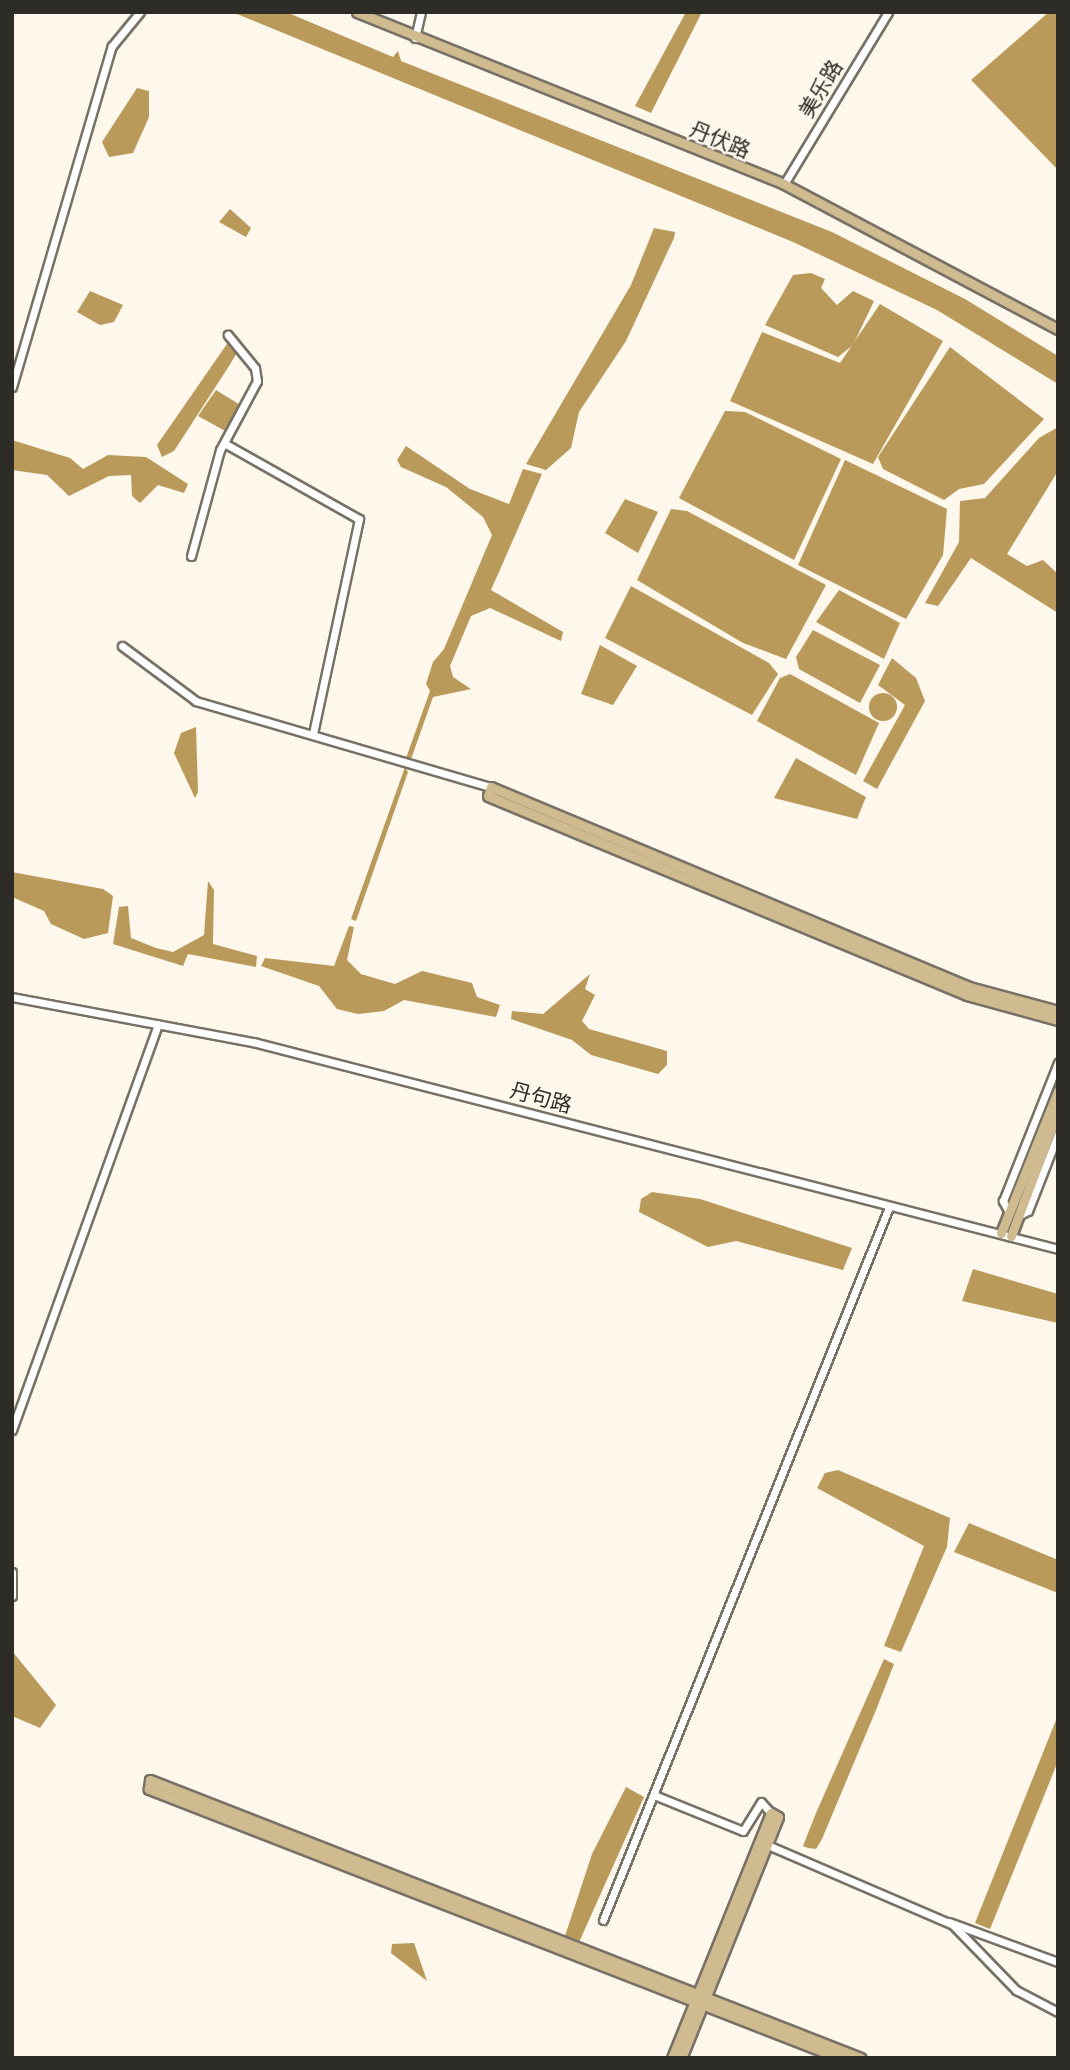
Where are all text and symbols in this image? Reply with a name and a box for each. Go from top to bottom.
street label: 美乐路 [794,56,848,122]
street label: 丹伏路 [686,117,754,163]
street label: 丹句路 [507,1078,575,1118]

